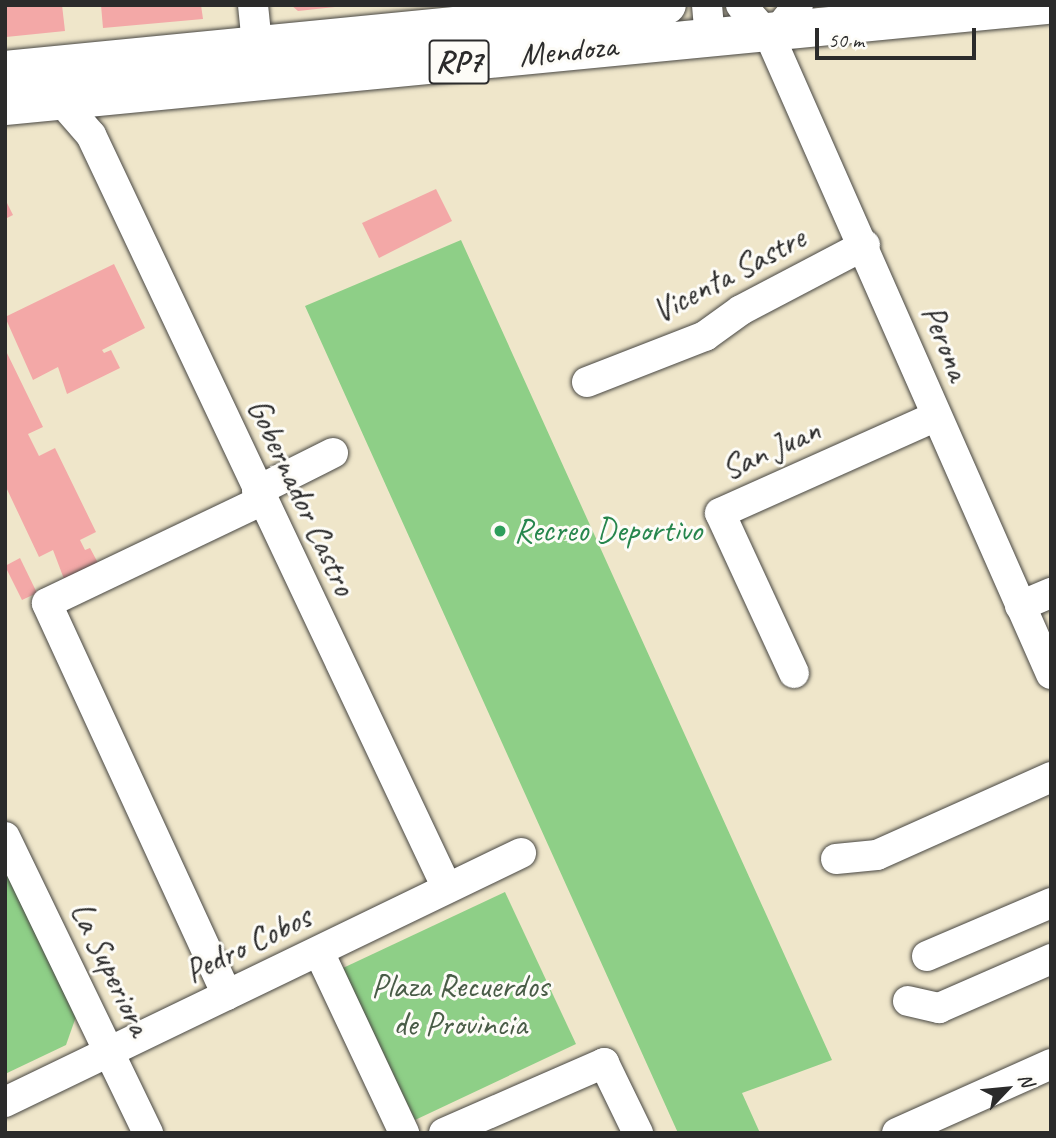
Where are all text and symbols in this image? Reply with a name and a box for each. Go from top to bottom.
scale bar [818,14,979,58]
street label: Mendoza [517,26,619,76]
text: 50 m [828,27,864,53]
road number: RP7 [428,34,490,90]
street label: Vicenta Sastre [646,218,812,332]
street label: Perona [912,300,978,386]
street label: Gobernador Castro [238,392,364,602]
street label: San Juan [716,411,826,489]
place label: Recreo Deportivo [514,511,702,551]
marker: Recreo Deportivo [492,523,508,539]
street label: La Superiora [61,896,159,1042]
street label: Pedro Cobos [179,898,317,992]
park label: Plaza Recuerdos de Provincia [371,967,549,1045]
north arrow [972,1054,1042,1124]
text: N [1013,1069,1039,1090]

